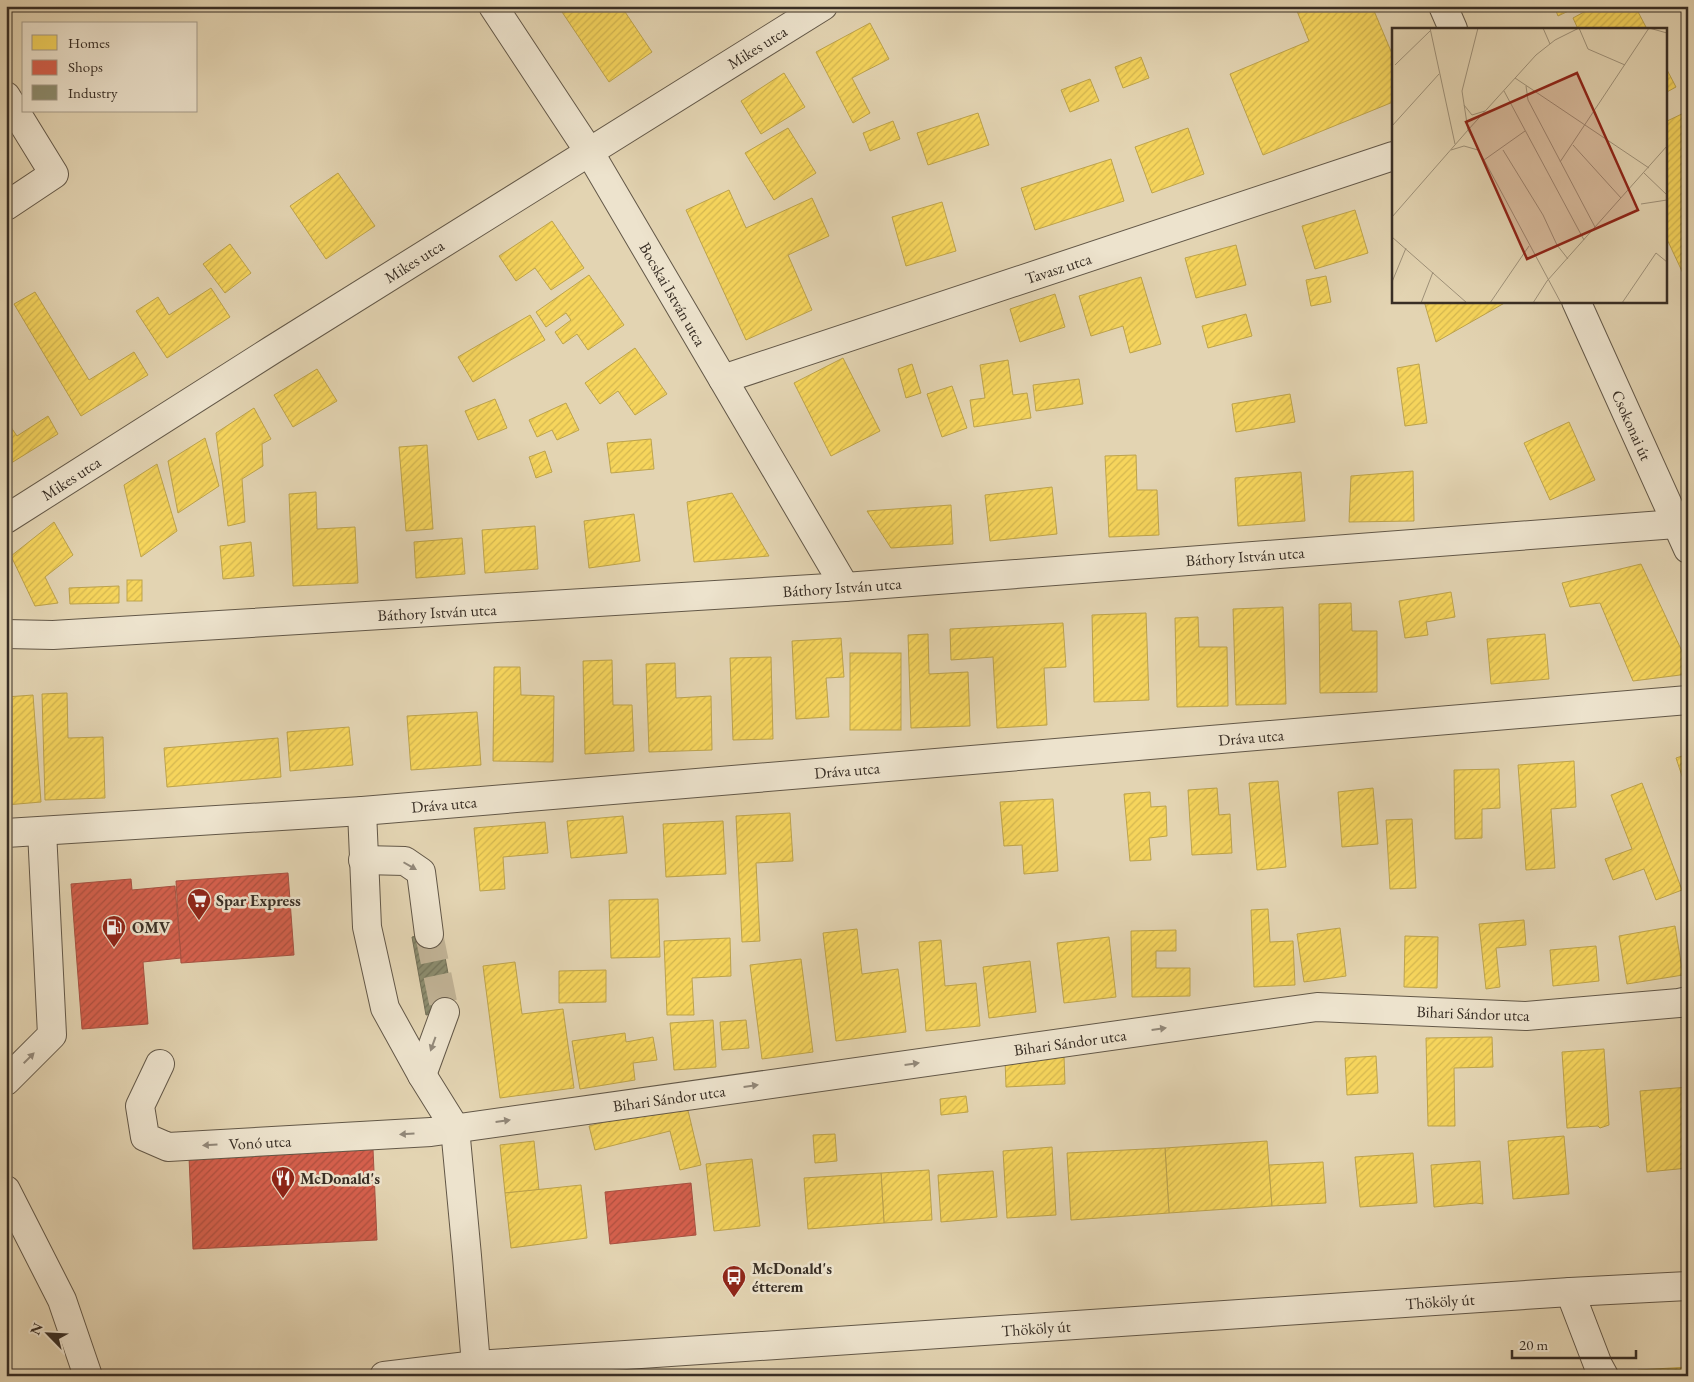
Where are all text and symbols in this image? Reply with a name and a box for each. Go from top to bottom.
street label: Mikes utca [723,21,792,74]
legend [22,22,198,112]
inset map [1392,28,1666,302]
text: Homes [68,33,110,52]
text: Shops [68,57,103,76]
text: Industry [68,83,118,102]
street label: Mikes utca [380,235,449,288]
street label: Bocskai István utca [634,239,711,350]
street label: Tavasz utca [1022,248,1095,289]
street label: Csokonai út [1607,387,1656,464]
street label: Mikes utca [38,451,105,505]
street label: Báthory István utca [1185,542,1306,571]
street label: Báthory István utca [782,573,903,602]
street label: Báthory István utca [377,599,498,626]
street label: Dráva utca [1217,724,1285,751]
street label: Dráva utca [813,757,881,784]
street label: Dráva utca [410,791,478,818]
one-way arrow [404,861,417,870]
supermarket icon: Spar Express [186,887,212,921]
place label: Spar Express [216,890,301,911]
fuel station icon: OMV [101,914,127,948]
place label: OMV [132,917,171,938]
street label: Bihari Sándor utca [1416,1001,1531,1026]
street label: Bihari Sándor utca [1012,1024,1128,1061]
one-way arrow [1152,1025,1168,1033]
one-way arrow [429,1036,436,1051]
one-way arrow [23,1052,35,1064]
one-way arrow [904,1060,920,1068]
street label: Bihari Sándor utca [611,1080,727,1117]
one-way arrow [743,1082,759,1090]
one-way arrow [496,1117,512,1125]
street label: Vonó utca [228,1130,293,1155]
one-way arrow [398,1130,414,1138]
one-way arrow [201,1141,217,1149]
restaurant icon: McDonald's [270,1165,296,1199]
place label: McDonald's [300,1168,380,1189]
place label: McDonald's étterem [752,1258,832,1297]
bus stop icon: McDonald's étterem [721,1264,747,1298]
street label: Thököly út [1405,1289,1475,1314]
north arrow [22,1310,72,1360]
street label: Thököly út [1001,1316,1071,1341]
text: N [26,1319,47,1338]
scale bar [1512,1327,1635,1359]
text: 20 m [1519,1335,1548,1354]

